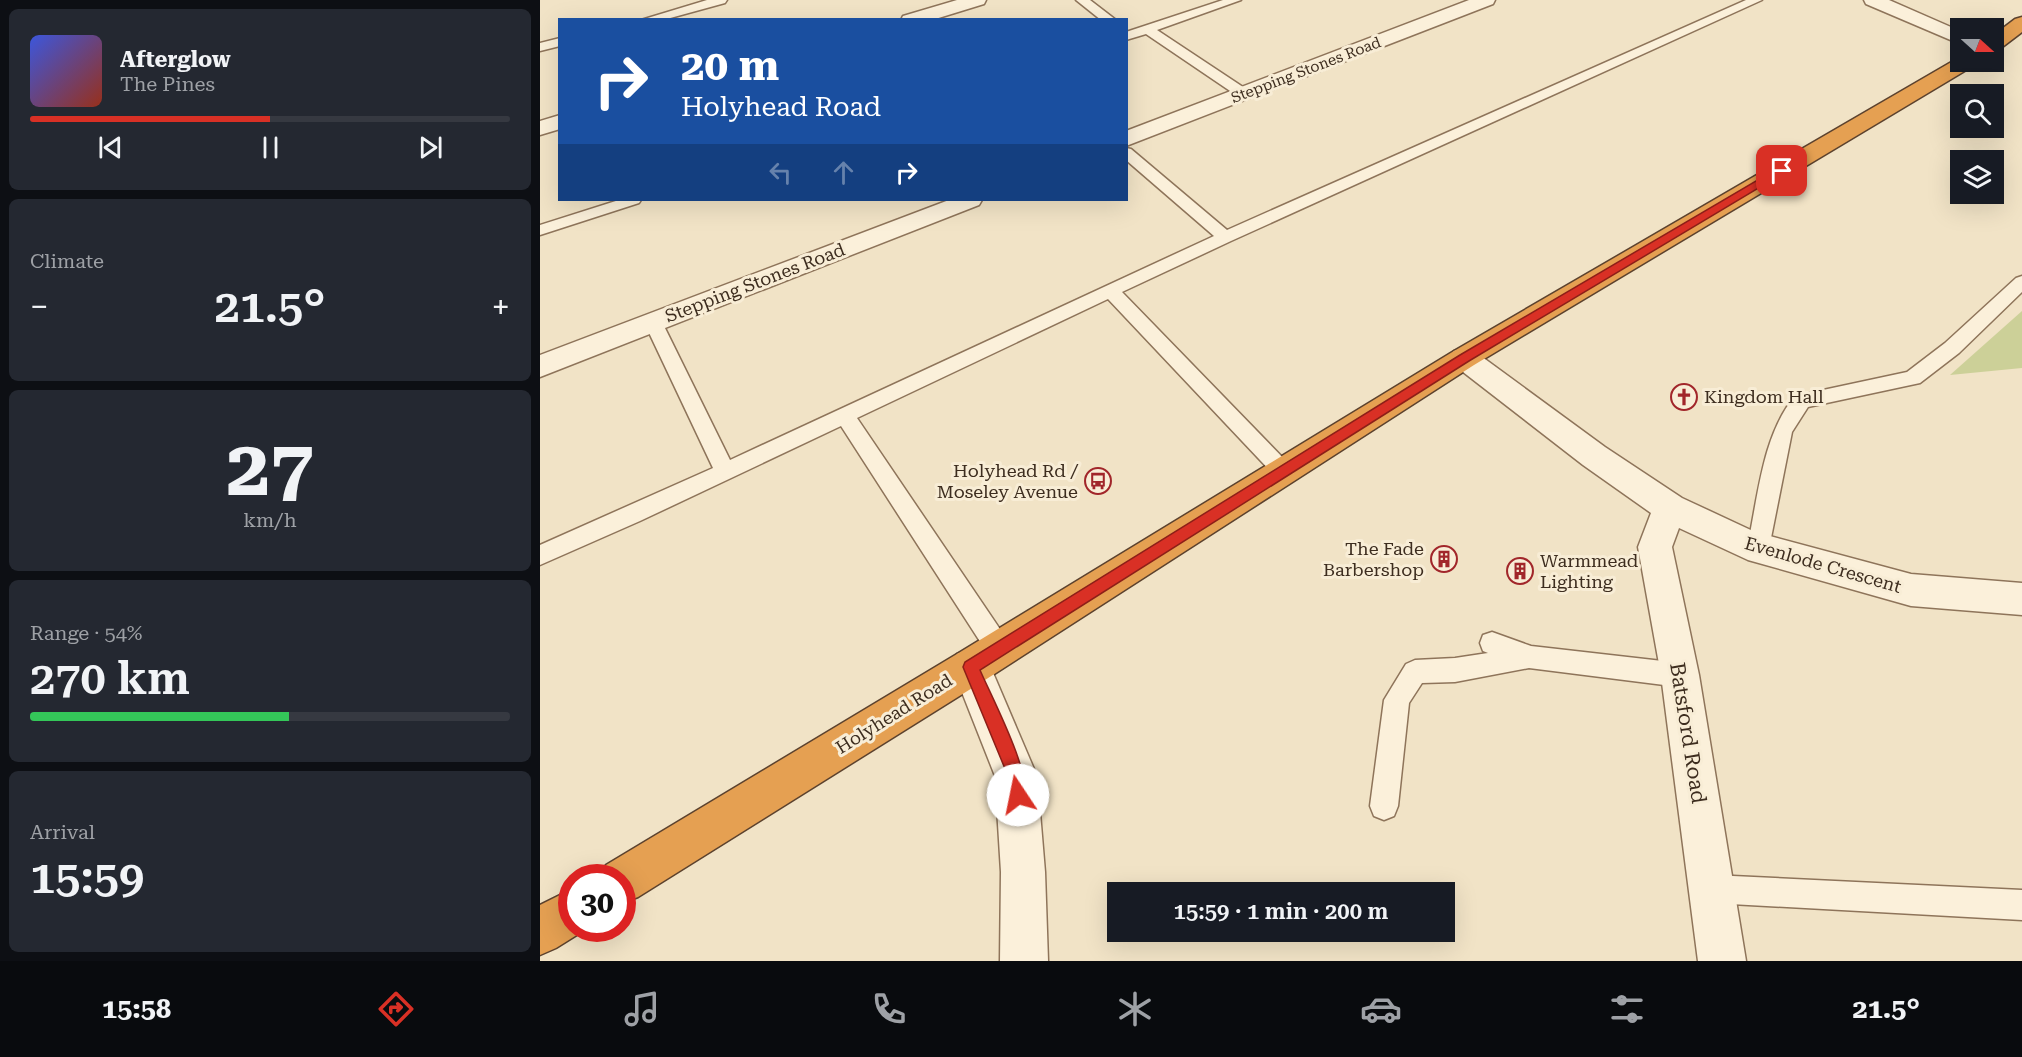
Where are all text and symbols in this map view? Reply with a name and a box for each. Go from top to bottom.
north arrow [1950,18,2004,72]
map controls [1950,18,2004,204]
street label: Stepping Stones Road [1229,33,1384,107]
text: 20 m [681,41,779,90]
icon: right [582,42,660,120]
text: Afterglow [120,47,231,72]
text: The Pines [120,72,215,96]
button: search [1950,84,2004,138]
text: Holyhead Road [681,91,881,123]
icon: previous [94,131,127,164]
icon: pause [254,131,287,164]
icon: next [414,131,447,164]
pin [1756,145,1807,196]
button: layers [1950,150,2004,204]
icon: arrive [1765,154,1798,187]
icon: left [764,156,797,189]
icon: ahead [827,156,860,189]
icon: right [890,156,923,189]
street label: Stepping Stones Road [662,238,848,327]
text: Climate [30,249,104,273]
text: 21.5° [214,280,326,333]
text: − [30,287,48,326]
text: + [492,287,510,326]
church icon: Kingdom Hall [1669,382,1699,412]
place label: Kingdom Hall [1704,386,1824,407]
text: 27 [226,423,314,514]
place label: Holyhead Rd / Moseley Avenue [937,460,1078,502]
bus stop icon: Holyhead Rd / Moseley Avenue [1083,466,1113,496]
text: km/h [243,508,297,532]
street label: Evenlode Crescent [1742,532,1904,597]
place label: The Fade Barbershop [1323,538,1424,580]
building icon: The Fade Barbershop [1429,544,1459,574]
place label: Warmmead Lighting [1540,550,1639,592]
building icon: Warmmead Lighting [1505,556,1535,586]
text: Range · 54% [30,621,142,645]
text: 270 km [30,652,190,705]
street label: Batsford Road [1665,661,1711,806]
street label: Holyhead Road [832,669,956,758]
position arrow [986,763,1050,827]
text: Arrival [30,820,95,844]
text: 15:59 [30,851,144,904]
speed limit sign: 30 [558,864,636,942]
text: 15:59 · 1 min · 200 m [1174,899,1388,924]
icon: directions [375,988,417,1030]
icon: music [621,988,663,1030]
icon: phone [868,988,910,1030]
icon: climate [1114,988,1156,1030]
icon: car [1360,988,1402,1030]
icon: filters [1606,988,1648,1030]
text: 15:58 [102,993,171,1025]
text: 21.5° [1853,993,1920,1025]

